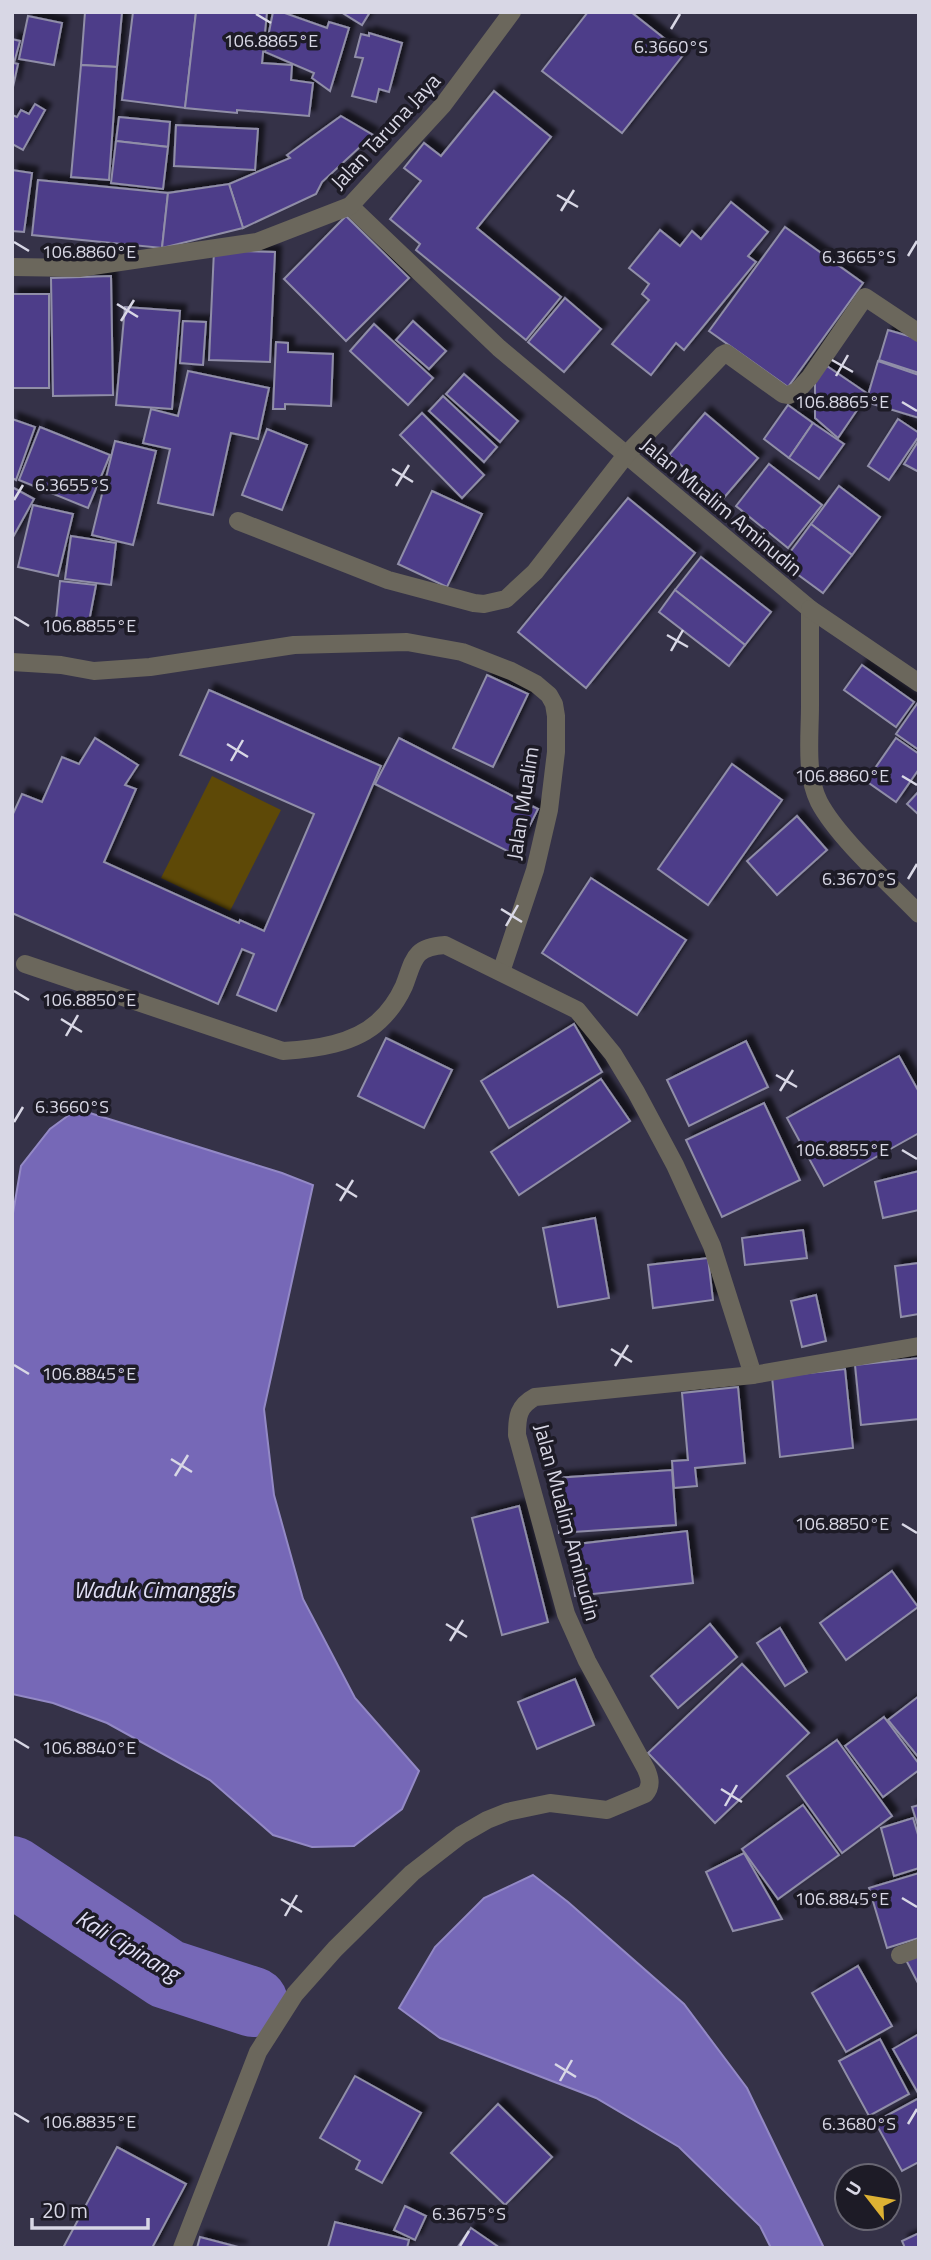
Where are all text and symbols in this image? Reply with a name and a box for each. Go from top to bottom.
text: 106.8865°E [224,27,318,54]
text: 6.3660°S [634,33,708,60]
street label: Jalan Taruna Jaya [322,65,448,197]
text: 106.8860°E [42,238,136,265]
text: 6.3665°S [822,243,896,270]
text: 106.8865°E [795,388,889,415]
street label: Jalan Mualim Aminudin [634,429,810,583]
text: 6.3655°S [35,471,109,498]
text: 106.8855°E [42,612,136,639]
street label: Jalan Mualim [497,744,547,862]
text: 106.8860°E [795,762,889,789]
text: 6.3670°S [822,865,896,892]
text: 106.8850°E [42,986,136,1013]
text: 6.3660°S [35,1093,109,1120]
text: 106.8855°E [795,1136,889,1163]
text: 106.8845°E [42,1360,136,1387]
street label: Jalan Mualim Aminudin [526,1420,610,1624]
text: 106.8850°E [795,1510,889,1537]
water label: Waduk Cimanggis [73,1572,237,1607]
text: 106.8840°E [42,1734,136,1761]
text: 106.8845°E [795,1885,889,1912]
water label: Kali Cipinang [69,1900,188,1991]
text: 106.8835°E [42,2108,136,2135]
text: 6.3680°S [822,2110,896,2137]
north arrow [833,2162,903,2232]
text: U [837,2175,869,2201]
scale bar [32,2186,147,2230]
text: 20 m [42,2194,88,2226]
text: 6.3675°S [432,2200,506,2227]

